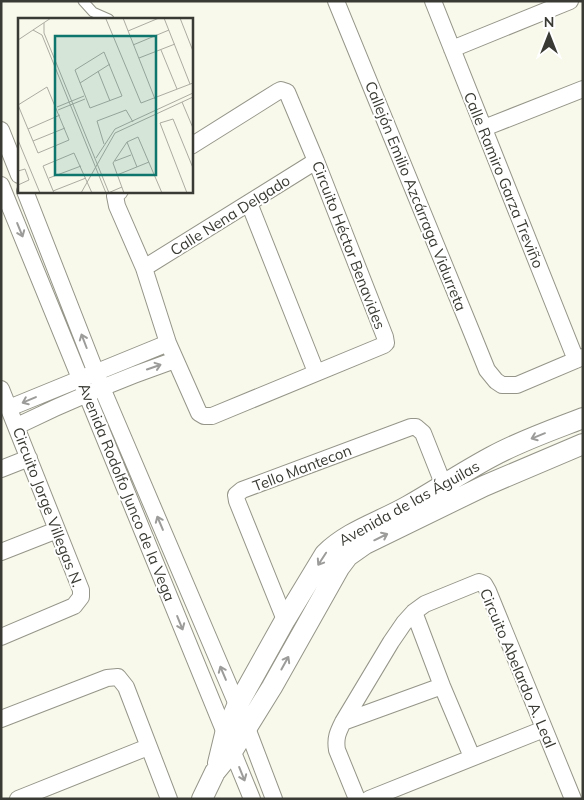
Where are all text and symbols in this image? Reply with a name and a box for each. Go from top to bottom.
north arrow [524,10,574,60]
text: N [544,13,554,31]
inset map [18,18,192,192]
street label: Callejón Emilio Azcárraga Vidurreta [361,78,471,314]
street label: Calle Ramiro Garza Treviño [460,89,548,271]
street label: Circuito Héctor Benavides [308,158,390,332]
street label: Calle Nena Delgado [167,170,293,260]
one-way arrow [15,222,25,237]
one-way arrow [79,333,88,349]
one-way arrow [146,362,162,371]
street label: Avenida Rodolfo Junco de la Vega [74,380,180,604]
one-way arrow [22,396,37,405]
street label: Circuito Jorge Villegas N. [9,424,87,590]
one-way arrow [531,432,546,441]
street label: Tello Mantecon [250,440,354,496]
street label: Avenida de las Águilas [335,456,483,550]
one-way arrow [154,516,164,531]
one-way arrow [373,531,388,541]
one-way arrow [317,552,327,566]
street label: Circuito Abelardo A. Leal [476,585,560,751]
one-way arrow [176,615,186,630]
one-way arrow [281,657,291,671]
one-way arrow [218,666,227,681]
one-way arrow [238,765,247,781]

